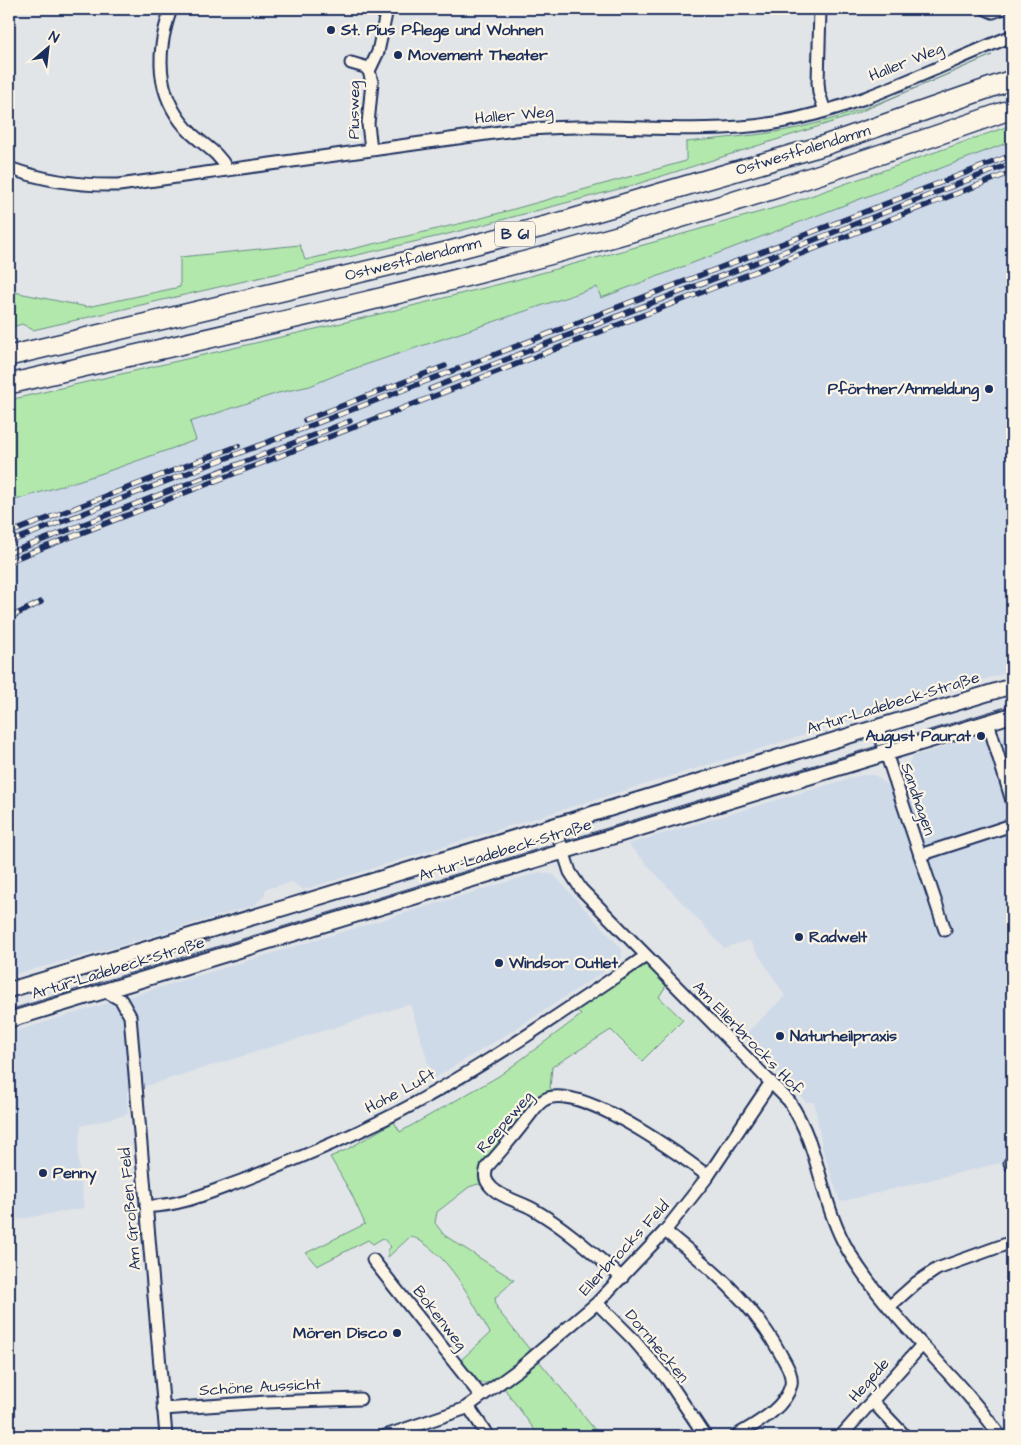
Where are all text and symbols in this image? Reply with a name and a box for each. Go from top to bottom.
place label: St. Pius Pflege und Wohnen [340,19,543,43]
north arrow [22,22,72,72]
marker: St. Pius Pflege und Wohnen [325,24,337,36]
text: N [45,27,62,48]
street label: Haller Weg [865,37,947,88]
place label: Movement Theater [408,44,548,66]
marker: Movement Theater [392,49,404,61]
street label: Piusweg [343,81,366,139]
street label: Haller Weg [474,101,554,130]
street label: Ostwestfalendamm [733,119,873,181]
road number: B 61 [495,222,535,246]
street label: Ostwestfalendamm [343,231,484,287]
place label: Pförtner/Anmeldung [828,378,980,402]
marker: Pförtner/Anmeldung [983,383,995,395]
street label: Artur-Ladebeck-Straße [804,666,983,740]
place label: August Paurat [865,725,972,749]
marker: August Paurat [975,730,987,742]
street label: Sandhagen [894,760,941,839]
street label: Artur-Ladebeck-Straße [416,813,595,887]
place label: Radwelt [809,926,868,948]
street label: Artur-Ladebeck-Straße [29,931,208,1005]
marker: Radwelt [793,931,805,943]
place label: Windsor Outlet [508,952,618,974]
marker: Windsor Outlet [493,957,505,969]
street label: Am Ellerbrocks Hof [688,976,809,1100]
place label: Naturheilpraxis [790,1025,897,1047]
marker: Naturheilpraxis [774,1030,786,1042]
street label: Hohe Luft [361,1063,440,1119]
street label: Reepeweg [472,1086,539,1159]
street label: Am Großen Feld [114,1147,146,1271]
place label: Penny [53,1162,97,1185]
marker: Penny [37,1167,49,1179]
street label: Ellerbrocks Feld [574,1195,674,1301]
street label: Bokenweg [407,1281,472,1356]
street label: Dornhecken [620,1305,694,1387]
place label: Mören Disco [293,1322,388,1344]
marker: Mören Disco [391,1327,403,1339]
street label: Hegede [844,1353,895,1408]
street label: Schöne Aussicht [199,1373,322,1401]

